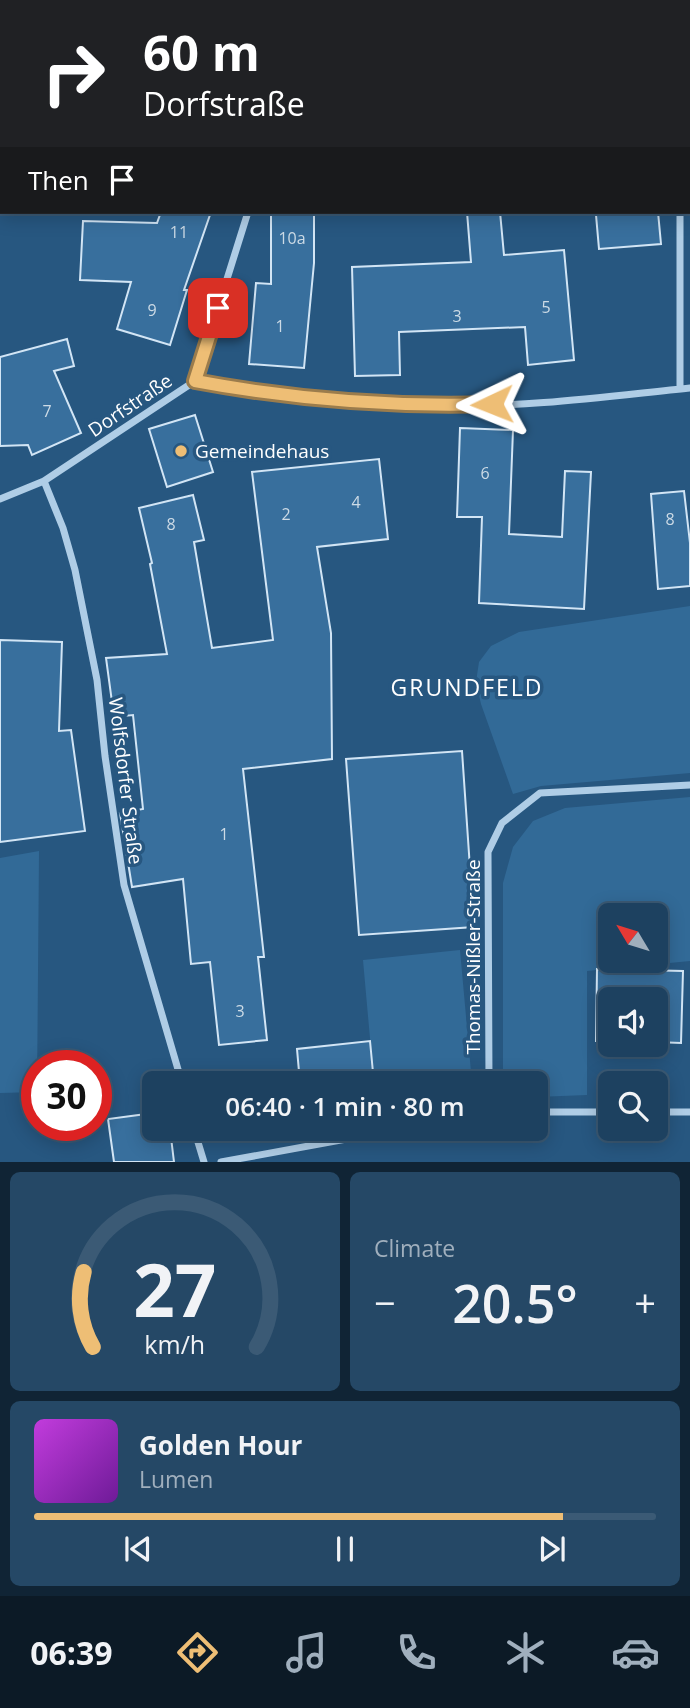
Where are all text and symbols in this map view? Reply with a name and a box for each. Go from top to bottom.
text: 60 m [143,19,260,85]
icon: right [28,28,119,119]
text: Dorfstraße [143,82,305,125]
icon: arrive [103,161,141,199]
text: Then [28,162,89,198]
house number: 11 [170,221,188,243]
house number: 10a [278,227,306,249]
pin [188,278,248,338]
icon: arrive [199,289,237,327]
house number: 5 [541,296,551,318]
house number: 9 [147,299,157,321]
house number: 3 [452,305,462,327]
house number: 1 [275,315,285,337]
street label: Dorfstraße [83,367,177,443]
position arrow [455,367,529,441]
house number: 7 [42,400,52,422]
place label: Gemeindehaus [195,438,329,464]
marker: Gemeindehaus [173,443,189,459]
house number: 6 [480,462,490,484]
house number: 4 [351,491,361,513]
house number: 2 [281,503,291,525]
house number: 8 [665,508,675,530]
house number: 8 [166,513,176,535]
district label: GRUNDFELD [390,671,544,703]
street label: Wolfsdorfer Straße [103,696,149,866]
house number: 1 [219,823,229,845]
street label: Thomas-Nißler-Straße [460,859,486,1055]
north arrow [598,903,668,973]
map controls [598,903,668,1141]
button: sound [598,987,668,1057]
house number: 3 [235,1000,245,1022]
speed limit sign: 30 [21,1050,112,1141]
button: search [598,1071,668,1141]
text: 06:40 · 1 min · 80 m [225,1088,465,1124]
text: Climate [374,1232,455,1264]
text: 27 [133,1240,217,1339]
text: 20.5° [452,1267,578,1338]
text: − [374,1276,396,1328]
text: + [634,1276,656,1328]
text: km/h [145,1327,205,1361]
text: Golden Hour [139,1427,302,1463]
text: Lumen [139,1463,213,1495]
icon: previous [119,1530,157,1568]
icon: pause [326,1530,364,1568]
icon: next [533,1530,571,1568]
icon: directions [173,1628,222,1677]
icon: music [282,1628,331,1677]
icon: phone [392,1628,441,1677]
icon: climate [501,1628,550,1677]
icon: car [611,1628,660,1677]
text: 06:39 [30,1631,113,1674]

